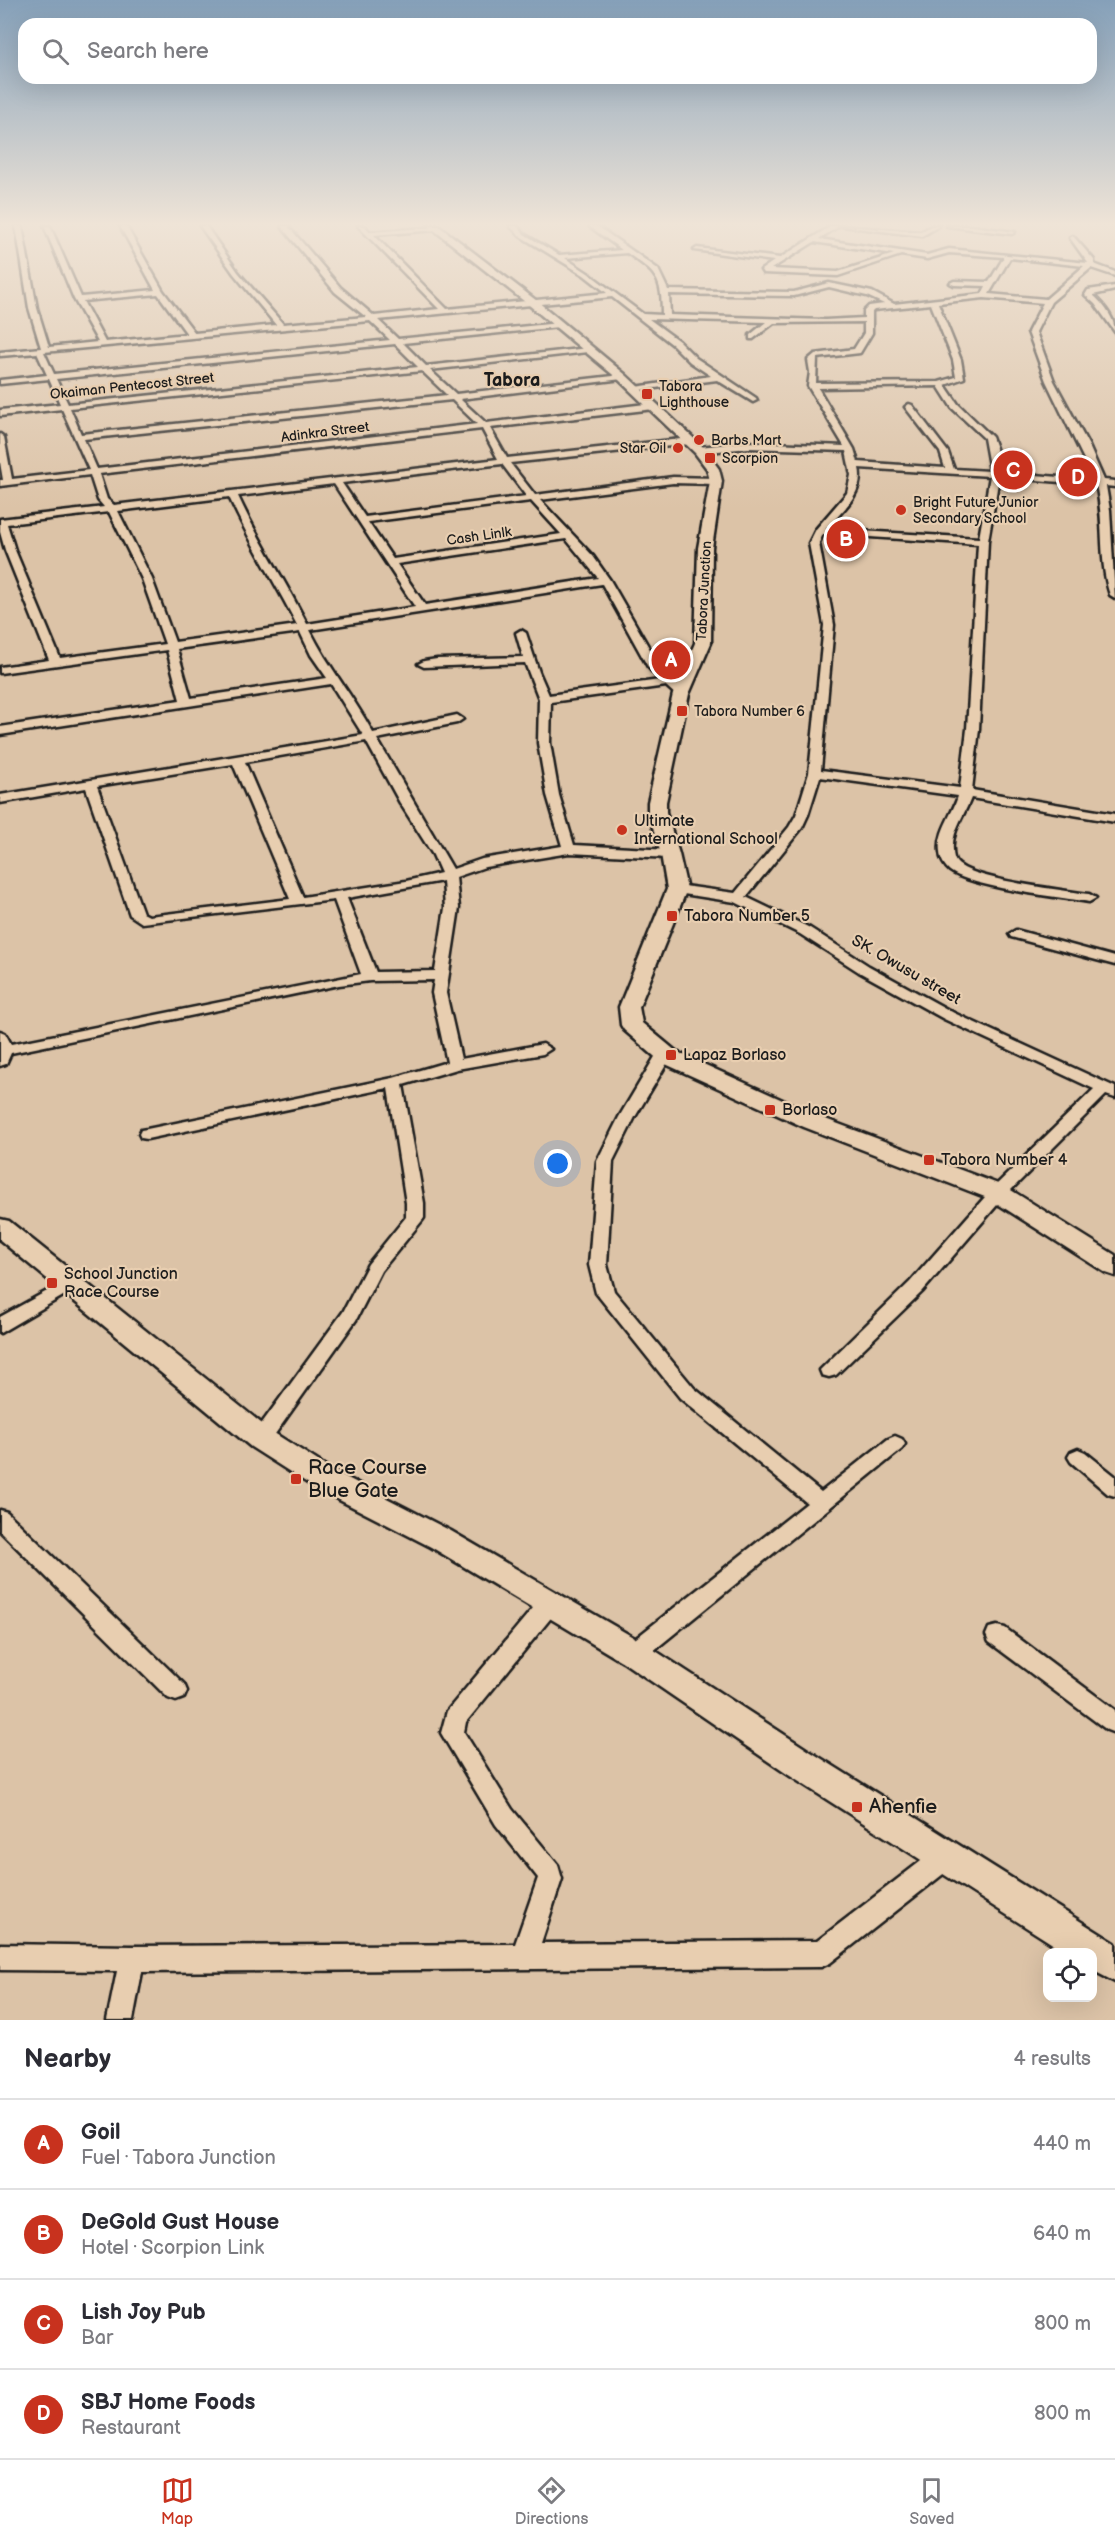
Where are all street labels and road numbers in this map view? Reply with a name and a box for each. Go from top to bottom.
street label: Okaiman Pentecost Street [49,369,216,403]
street label: Adinkra Street [280,418,371,446]
street label: Cash Linlk [445,523,513,549]
street label: Tabora Junction [693,540,715,642]
street label: SK. Owusu street [848,931,964,1009]

